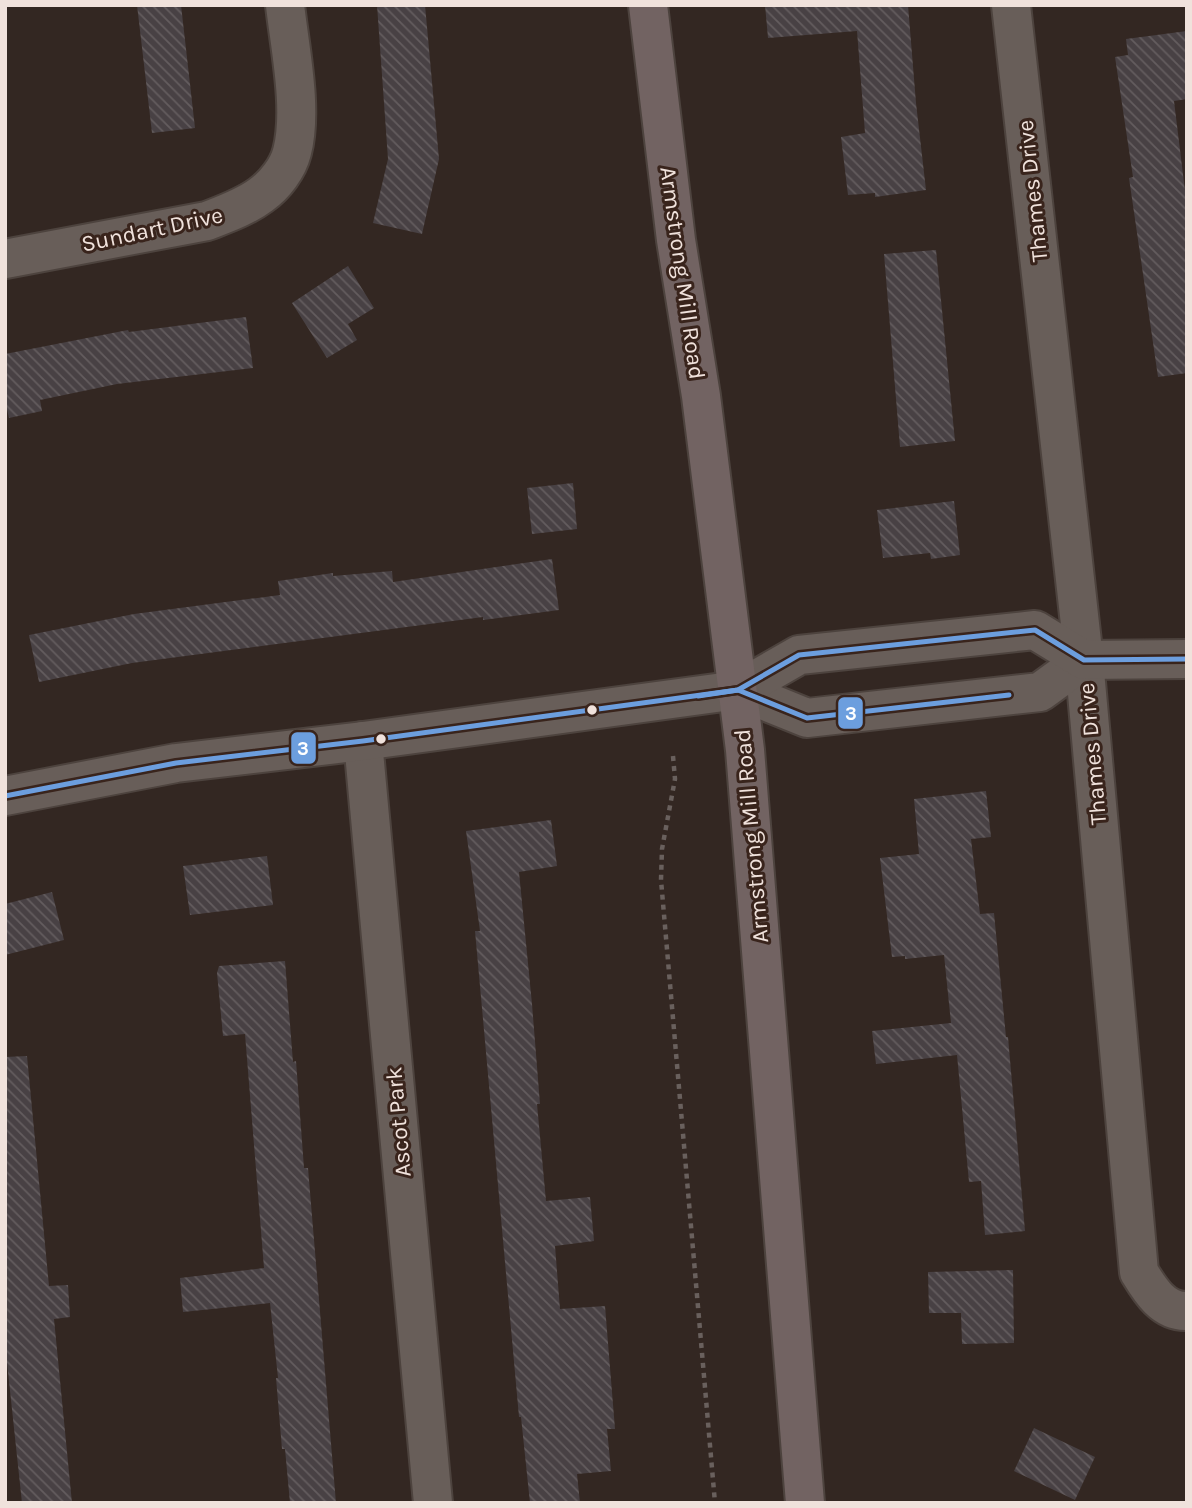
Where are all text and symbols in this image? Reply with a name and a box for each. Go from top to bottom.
street label: Thames Drive [1012,119,1053,263]
street label: Armstrong Mill Road [654,165,711,381]
street label: Sundart Drive [79,201,225,258]
street label: Thames Drive [1073,682,1112,826]
line badge: 3 [837,696,864,730]
unlabelled marker [585,703,599,717]
text: 3 [845,703,857,725]
street label: Armstrong Mill Road [729,728,774,944]
line badge: 3 [290,731,317,765]
unlabelled marker [374,732,388,746]
text: 3 [297,738,309,760]
street label: Ascot Park [380,1066,417,1178]

